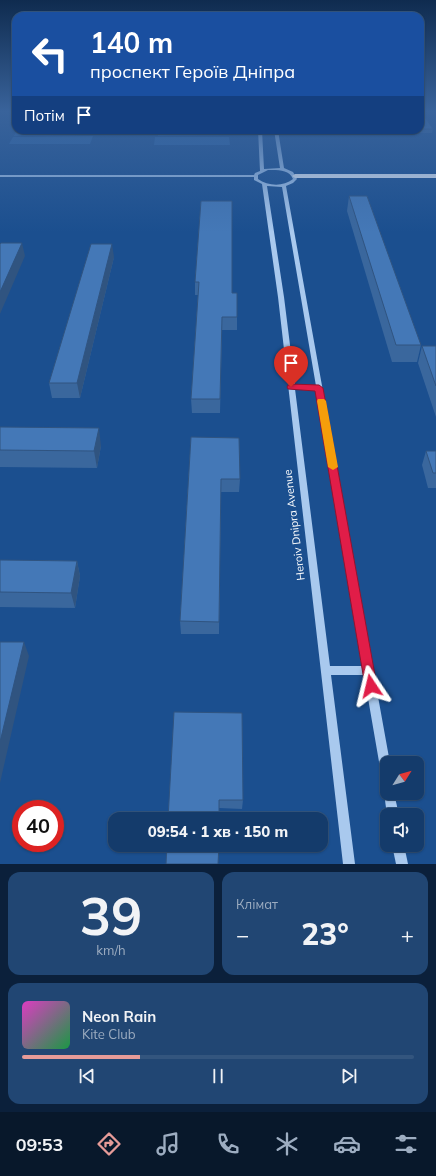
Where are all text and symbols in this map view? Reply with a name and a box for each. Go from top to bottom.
text: 140 m [90,25,173,60]
icon: left [24,28,76,80]
text: проспект Героїв Дніпра [90,60,295,83]
icon: arrive [73,104,95,126]
text: Потім [24,106,65,125]
pin [274,346,308,387]
icon: arrive [280,352,302,374]
street label: Heroiv Dnipra Avenue [280,469,308,581]
position arrow [350,665,392,707]
north arrow [380,756,424,800]
map controls [380,756,424,852]
speed limit sign: 40 [12,800,64,852]
button: sound [380,808,424,852]
text: 09:54 · 1 хв · 150 m [148,822,288,841]
text: 39 [80,883,142,948]
text: Клімат [236,896,278,912]
text: 23° [301,915,349,953]
text: − [236,921,249,949]
text: + [401,921,414,949]
text: km/h [96,942,126,958]
text: Neon Rain [82,1007,156,1026]
text: Kite Club [82,1026,136,1042]
icon: previous [76,1065,98,1087]
icon: pause [207,1065,229,1087]
icon: next [338,1065,360,1087]
icon: directions [95,1130,123,1158]
icon: music [154,1130,182,1158]
icon: phone [214,1130,242,1158]
icon: climate [273,1130,301,1158]
icon: car [333,1130,361,1158]
icon: filters [392,1130,420,1158]
text: 09:53 [16,1133,63,1156]

